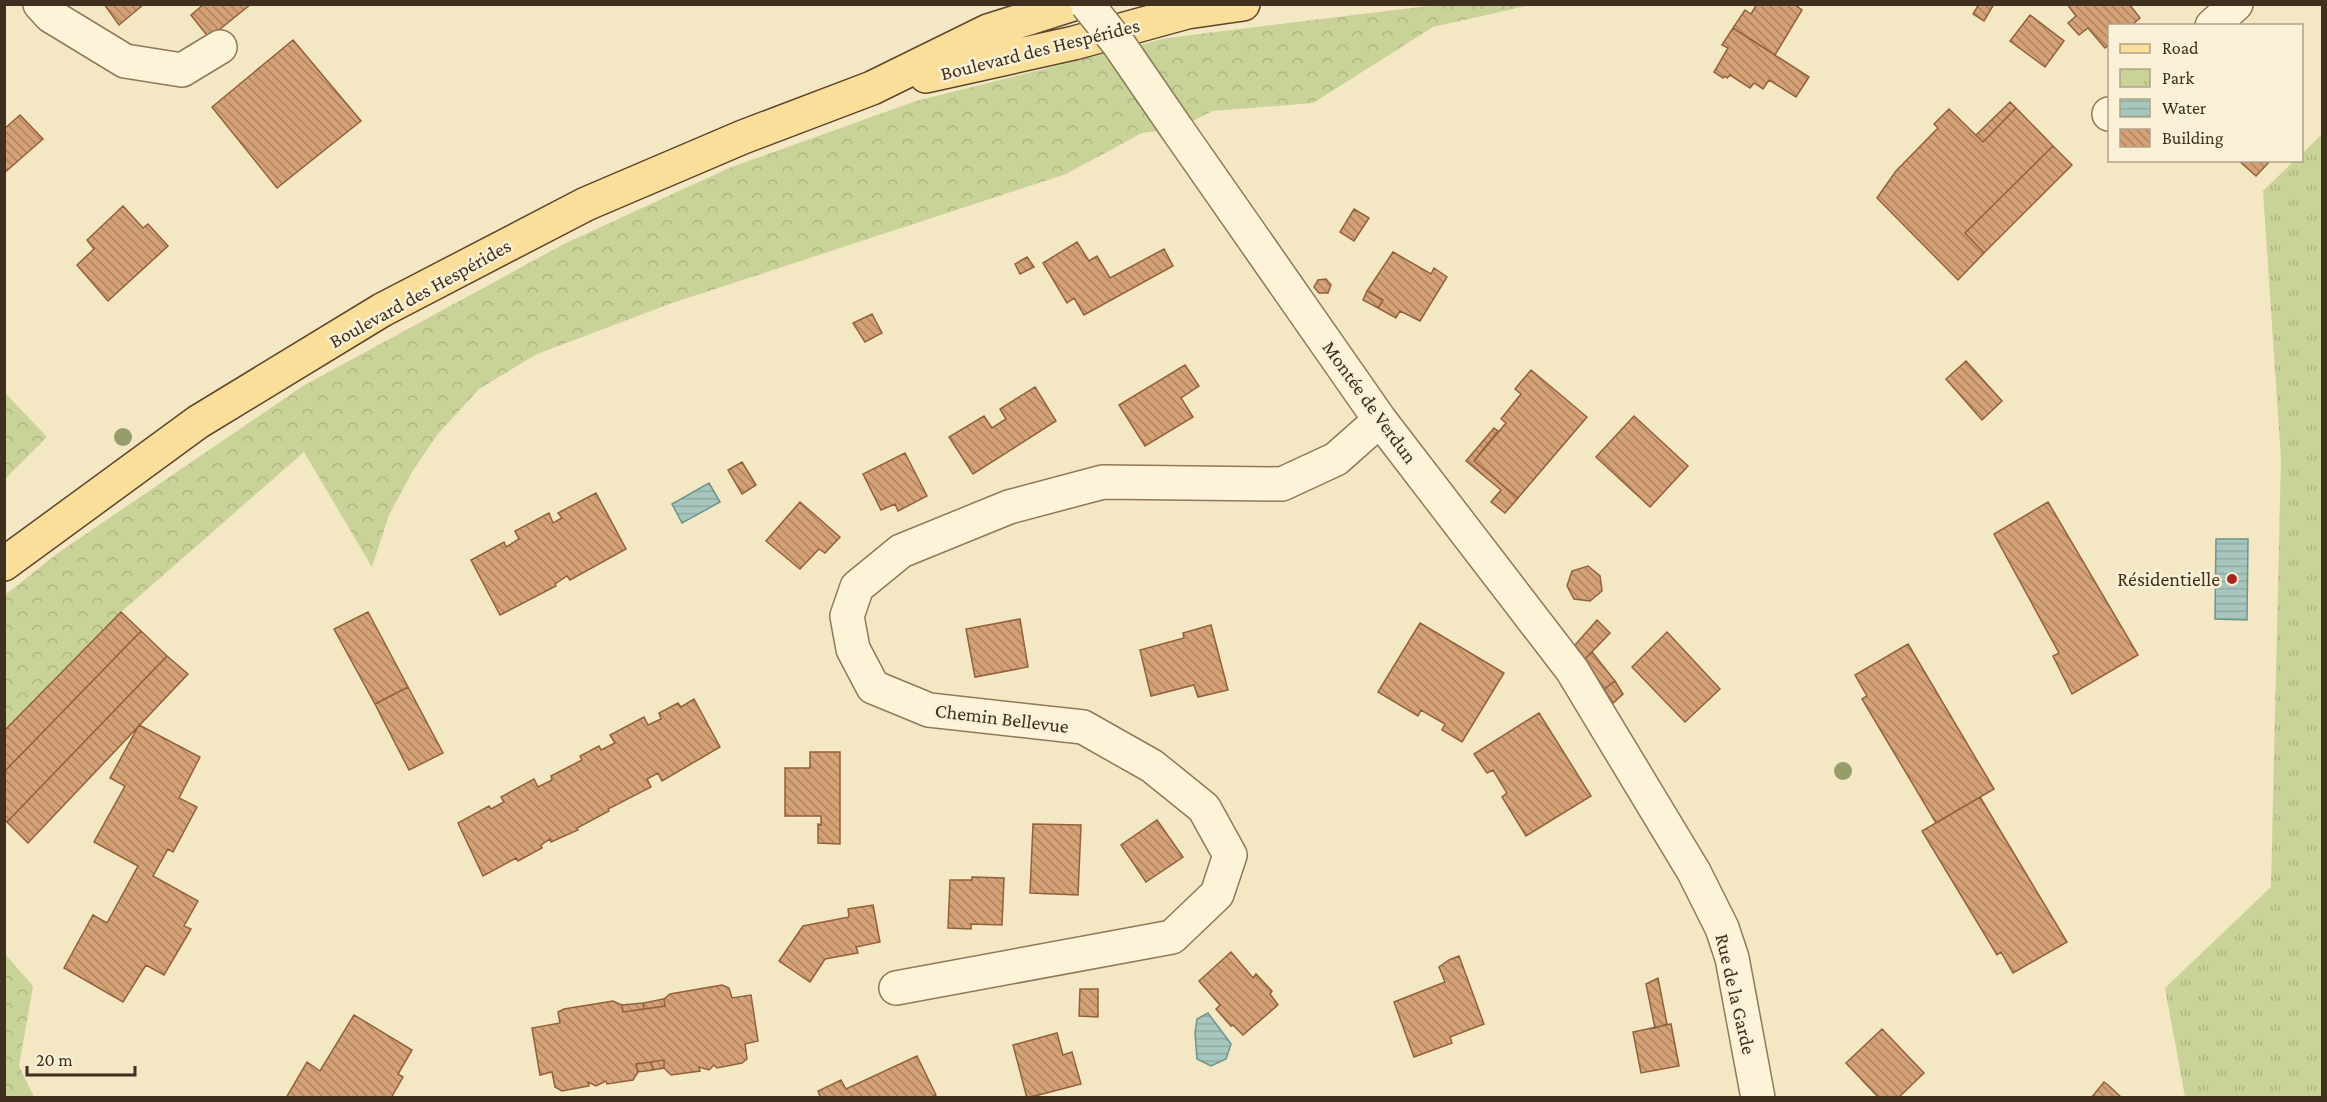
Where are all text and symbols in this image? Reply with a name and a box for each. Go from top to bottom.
street label: Boulevard des Hespérides [938,14,1142,85]
legend [2108,24,2303,162]
text: Road [2162,38,2199,58]
text: Park [2162,68,2194,88]
text: Water [2162,98,2207,118]
text: Building [2162,128,2224,148]
street label: Boulevard des Hespérides [325,234,515,353]
street label: Montée de Verdun [1318,336,1422,468]
place label: Résidentielle [2117,568,2220,590]
marker: Résidentielle [2225,572,2239,586]
street label: Chemin Bellevue [934,699,1070,737]
street label: Rue de la Garde [1711,931,1761,1057]
scale bar [27,1039,135,1077]
text: 20 m [36,1050,73,1070]

